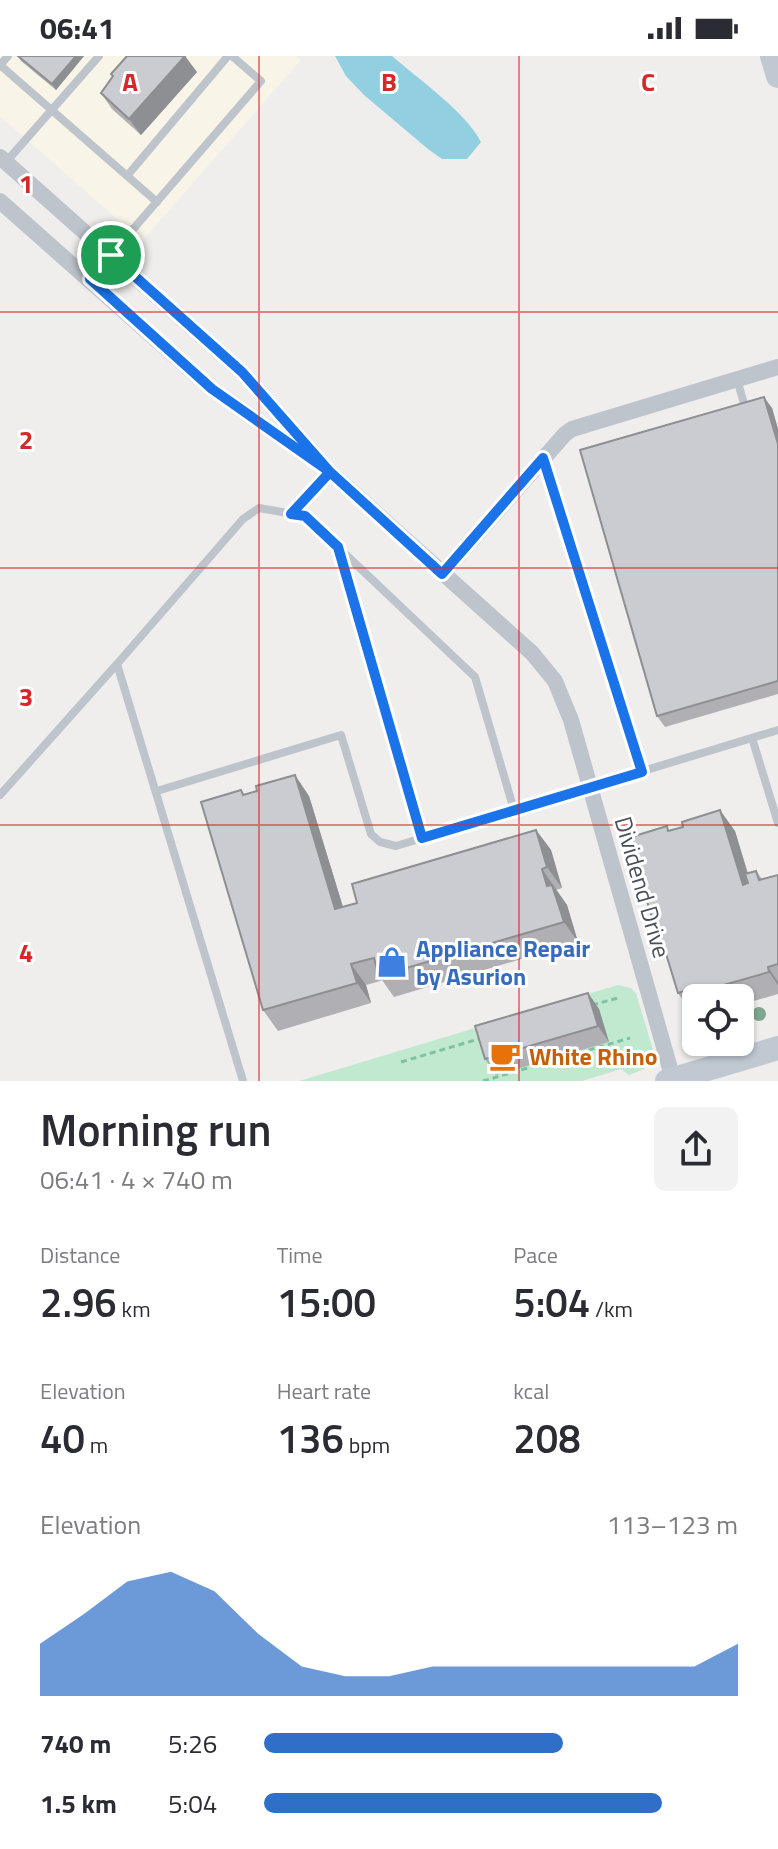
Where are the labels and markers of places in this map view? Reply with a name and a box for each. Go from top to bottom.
pin [77,221,145,289]
place label: Appliance Repair by Asurion [416,930,590,994]
shop icon: Appliance Repair by Asurion [375,945,409,979]
place label: White Rhino [529,1038,657,1074]
cafe icon: White Rhino [488,1039,522,1073]

